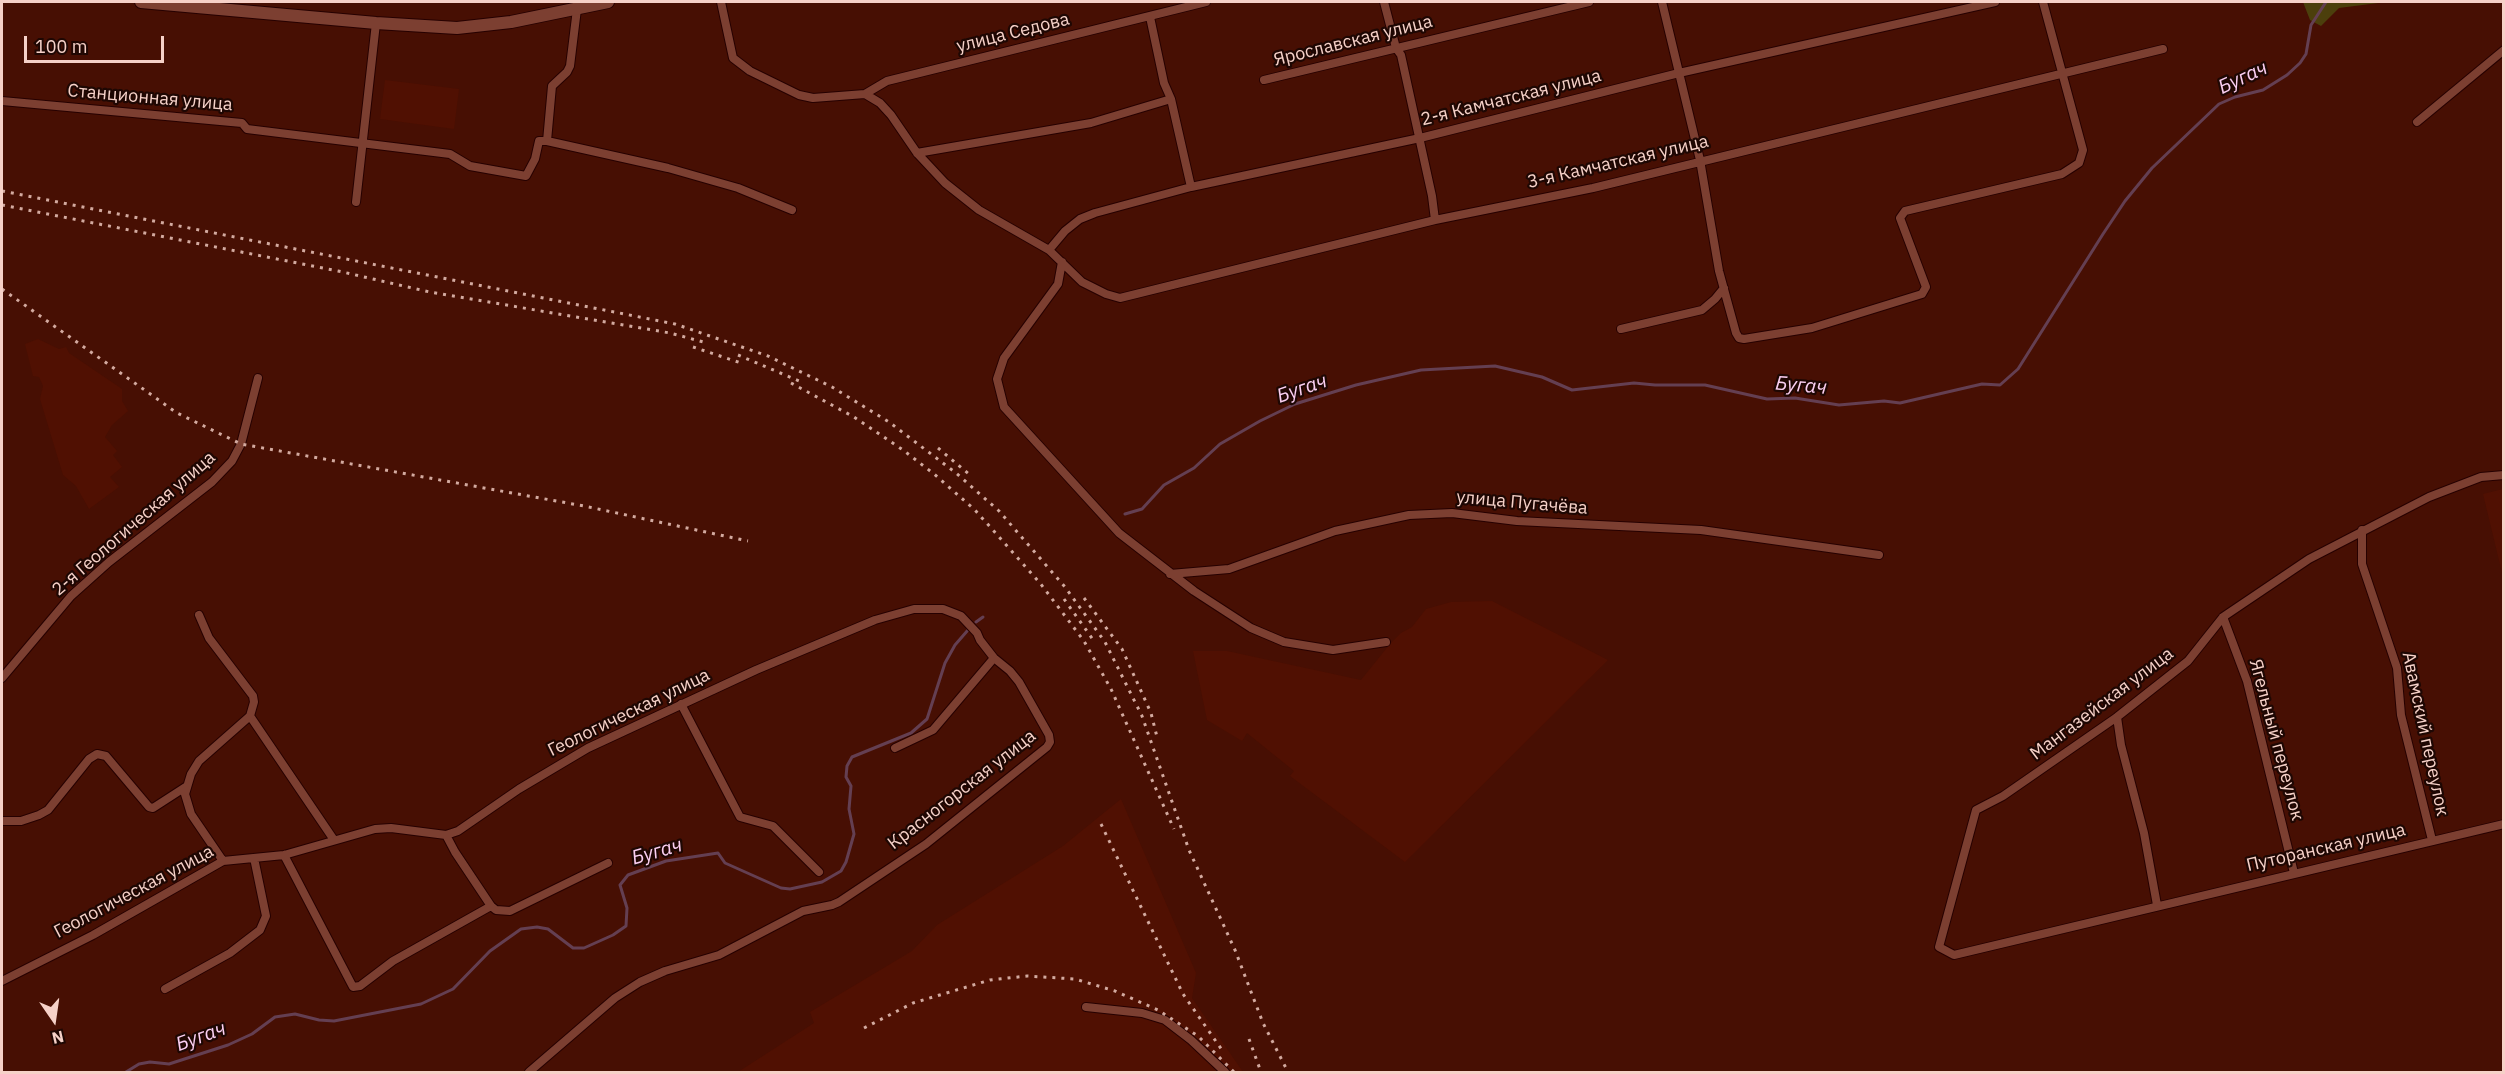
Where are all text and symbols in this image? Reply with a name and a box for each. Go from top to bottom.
street label: улица Седова [954,9,1072,57]
street label: Ярославская улица [1271,11,1435,71]
scale bar [27,24,166,62]
text: 100 m [35,35,87,58]
water label: Бугач [2214,56,2272,100]
street label: 2-я Камчатская улица [1419,65,1603,131]
street label: Станционная улица [67,80,233,116]
street label: 3-я Камчатская улица [1525,131,1711,193]
water label: Бугач [1274,369,1330,409]
water label: Бугач [1774,372,1828,400]
street label: 2-я Геологическая улица [48,447,220,601]
street label: улица Пугачёва [1455,487,1589,519]
street label: Мангазейская улица [2026,643,2178,765]
street label: Авамский переулок [2397,650,2453,818]
street label: Ягельный переулок [2244,657,2308,823]
street label: Геологическая улица [545,664,713,762]
street label: Красногорская улица [884,726,1040,854]
street label: Путоранская улица [2244,819,2408,877]
water label: Бугач [629,833,685,871]
street label: Геологическая улица [51,841,217,943]
north arrow [24,990,84,1050]
water label: Бугач [173,1017,229,1057]
text: N [50,1026,66,1049]

